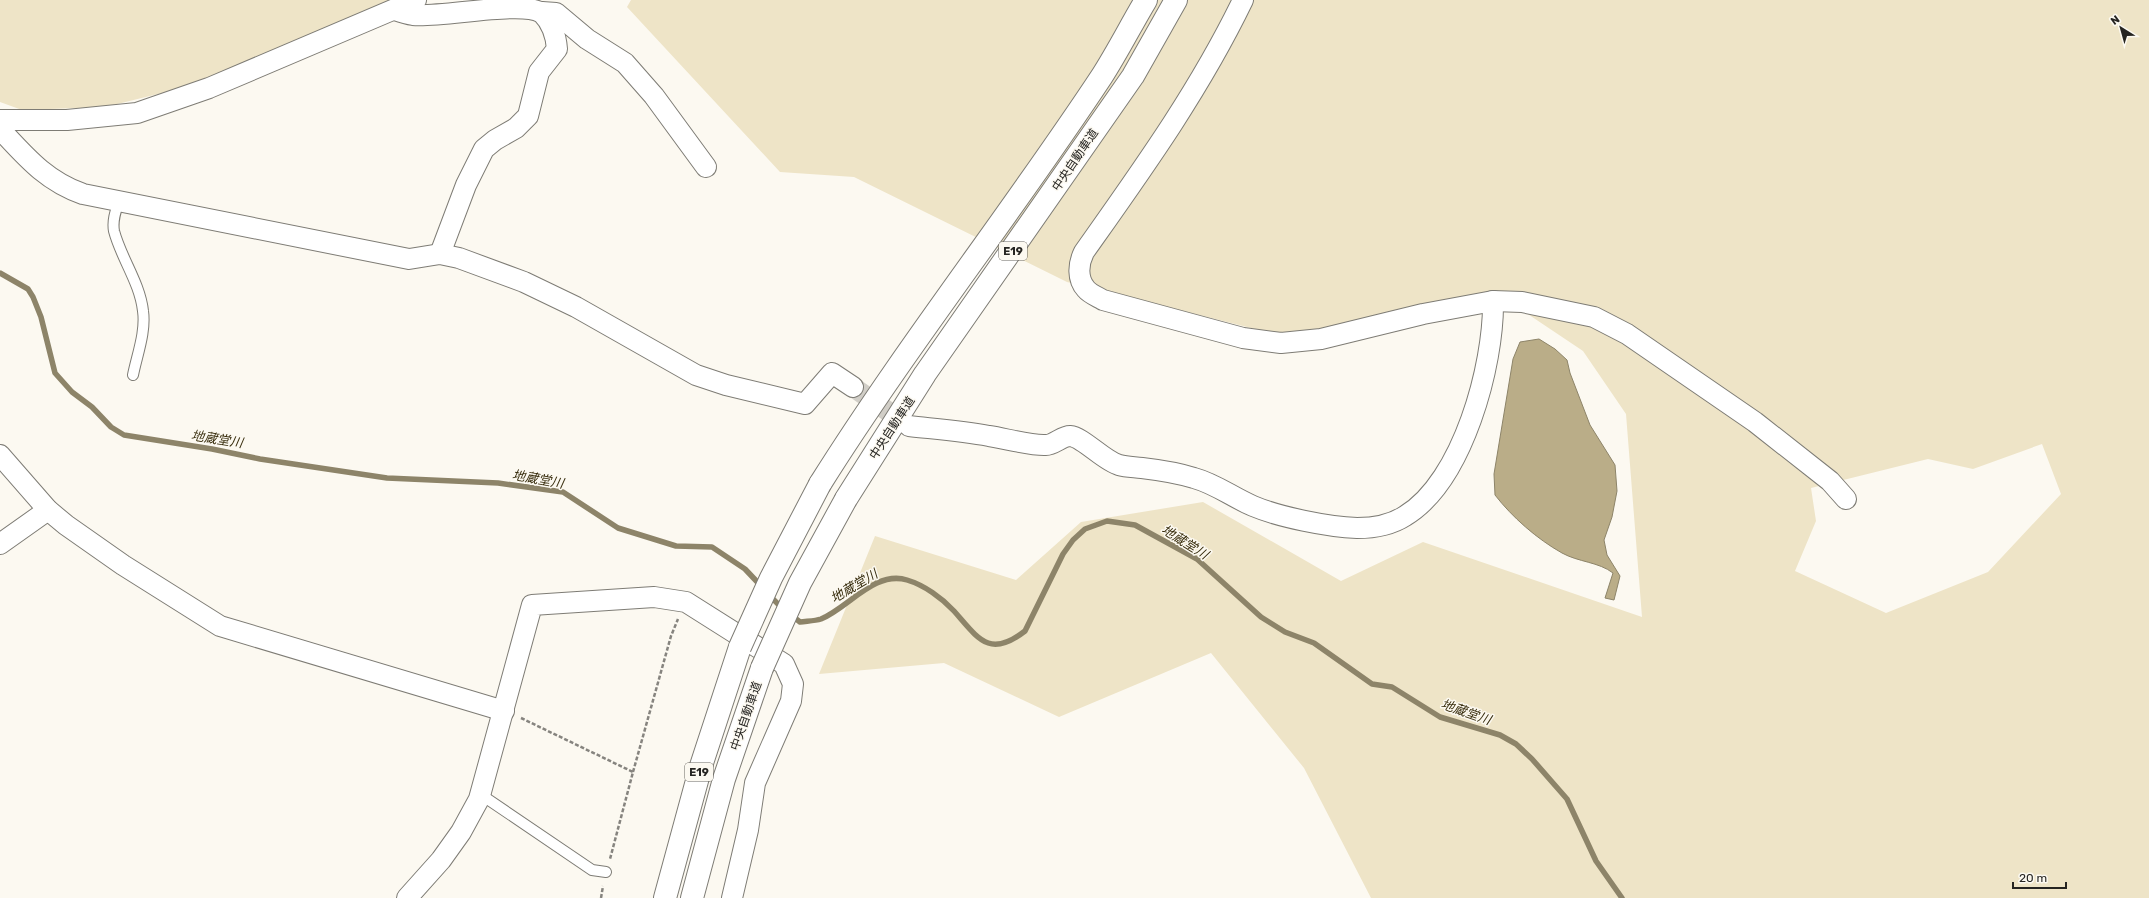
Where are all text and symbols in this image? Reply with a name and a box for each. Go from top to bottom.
north arrow [2101,8,2141,48]
text: N [2108,13,2122,28]
street label: 中央自動車道 [1049,126,1101,194]
road number: E19 [999,242,1027,260]
street label: 中央自動車道 [867,394,917,462]
water label: 地蔵堂川 [190,428,246,451]
water label: 地蔵堂川 [511,467,567,491]
water label: 地蔵堂川 [1159,522,1213,563]
water label: 地蔵堂川 [828,565,882,606]
street label: 中央自動車道 [728,680,764,752]
water label: 地蔵堂川 [1439,696,1495,728]
road number: E19 [685,763,713,781]
scale bar [2013,864,2066,890]
text: 20 m [2019,871,2047,885]

